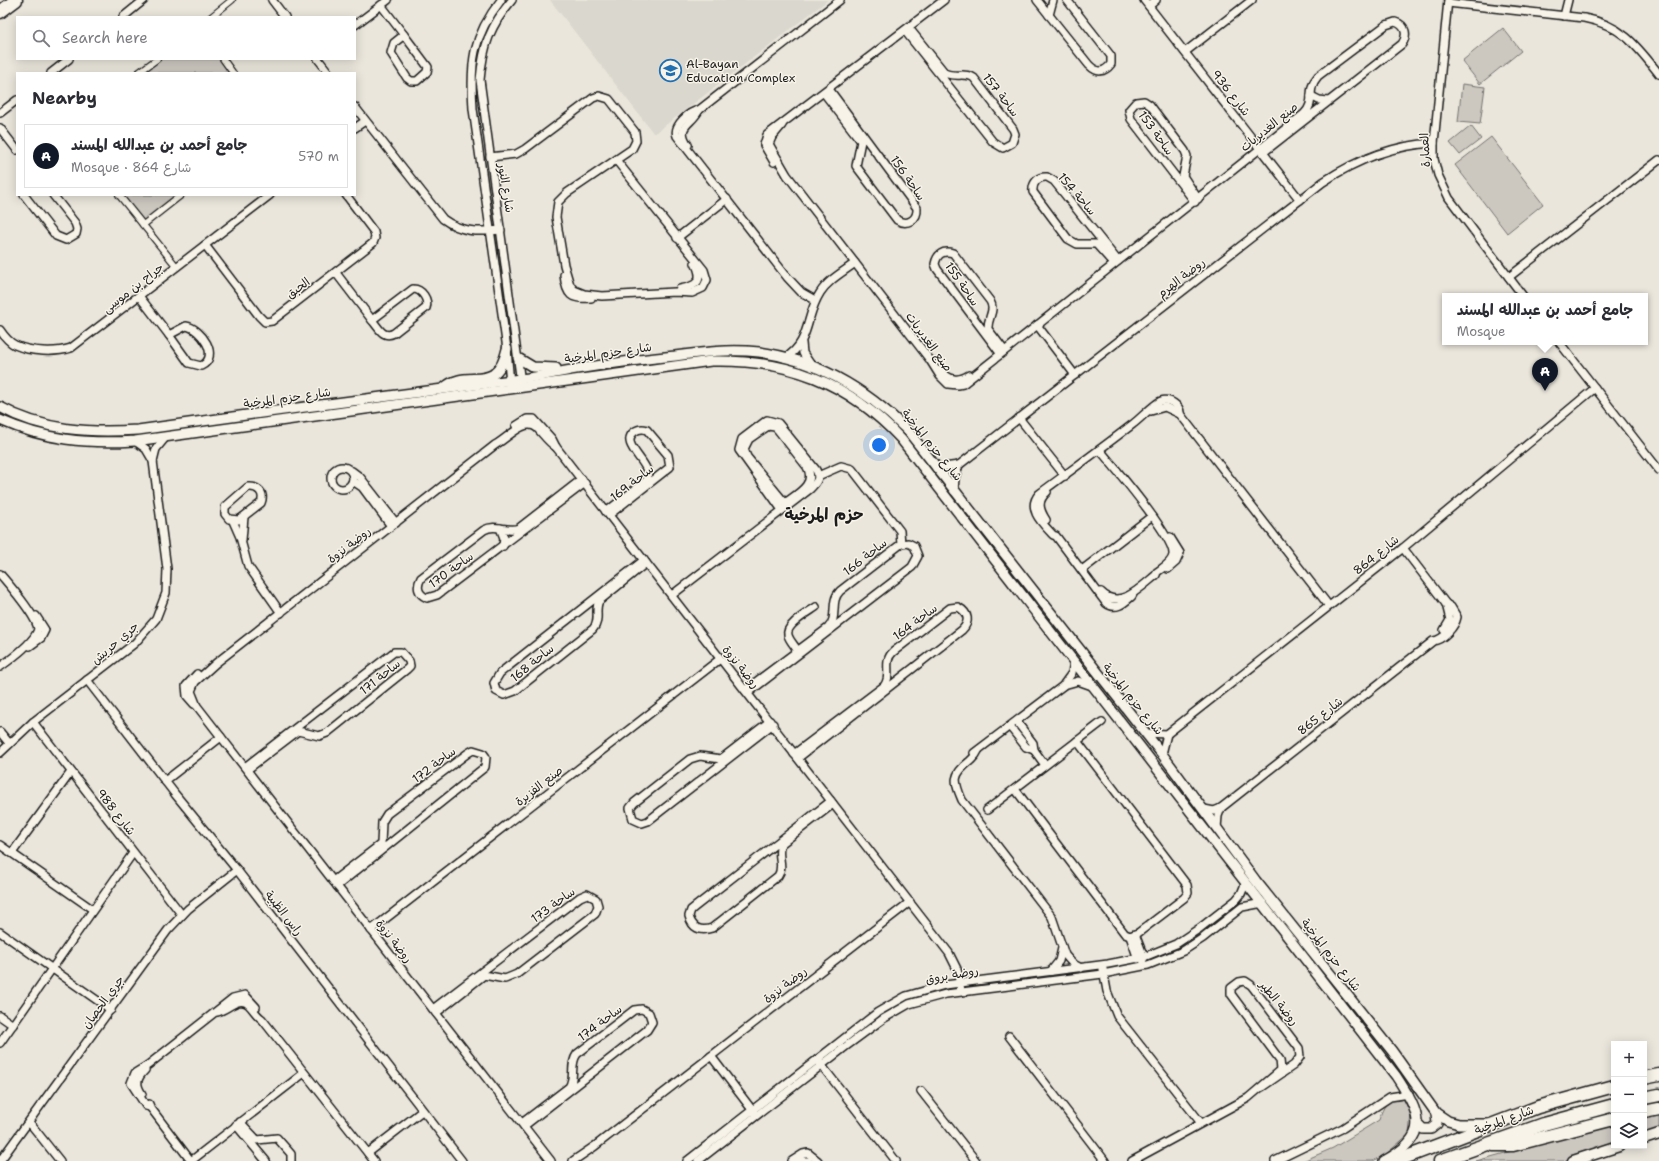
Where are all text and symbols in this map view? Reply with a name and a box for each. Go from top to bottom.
search box [16,16,356,60]
icon: search [30,27,52,49]
text: Search here [62,28,148,48]
place label: Al-Bayan Education Complex [686,56,795,86]
school or university icon: Al-Bayan Education Complex [657,58,683,84]
street label: شارع 936 [1207,67,1254,120]
street label: ساحة 157 [979,70,1023,120]
text: Nearby [32,87,97,109]
street label: صنع الغديريات [1237,99,1302,156]
street label: ساحة 153 [1135,108,1177,158]
street label: العمارة [1416,132,1434,168]
text: جامع أحمد بن عبدالله المسند [71,135,247,155]
text: A [41,148,51,165]
text: 570 m [298,148,339,165]
street label: ساحة 156 [887,152,929,204]
text: Mosque · شارع 864 [71,159,191,176]
street label: شارع النور [493,161,518,214]
street label: ساحة 154 [1054,169,1100,219]
street label: روضة الهرم [1154,254,1209,303]
street label: جراح بن موسى [99,259,167,318]
street label: ساحة 155 [941,259,983,309]
street label: الحبق [283,274,313,302]
popup [1442,293,1648,345]
text: جامع أحمد بن عبدالله المسند [1457,300,1633,320]
street label: صنع الغديريات [901,309,956,376]
text: Mosque [1457,323,1505,340]
street label: شارع حزم المرخية [563,339,653,368]
pin: A [1532,358,1558,391]
street label: شارع حزم المرخية [242,384,332,413]
street label: شارع حزم المرخية [897,406,966,485]
your location [869,435,889,455]
street label: ساحة 169 [607,461,657,505]
district label: حزم المرخية [785,504,863,527]
street label: روضة نزوة [324,523,374,567]
street label: شارع 864 [1350,532,1403,579]
street label: ساحة 166 [840,535,890,579]
street label: ساحة 170 [425,548,477,592]
street label: ساحة 164 [889,600,941,644]
street label: جري حريش [88,618,143,669]
street label: ساحة 168 [507,640,557,686]
street label: روضة نزوة [719,642,763,692]
street label: ساحة 171 [356,656,404,698]
street label: شارع حزم المرخية [1098,660,1167,739]
street label: شارع 865 [1294,693,1347,740]
street label: ساحة 172 [409,743,459,787]
street label: صنع الفزيرة [512,762,567,810]
street label: شارع 988 [92,785,139,839]
street label: ساحة 173 [528,883,578,927]
street label: راس الظبية [261,887,307,939]
street label: شارع حزم المرخية [1297,915,1364,995]
street label: روضة نزوة [372,916,416,966]
street label: روضة بروق [924,962,980,988]
street label: روضة نزوة [760,963,810,1007]
street label: جري الحصان [78,972,129,1032]
street label: روضة الطير [1255,976,1302,1029]
street label: ساحة 174 [575,1001,625,1045]
map controls [1611,1041,1647,1149]
button: + [1611,1041,1647,1077]
button: − [1611,1077,1647,1113]
street label: شارع المرخية [1472,1102,1536,1139]
button: layers [1611,1113,1647,1149]

